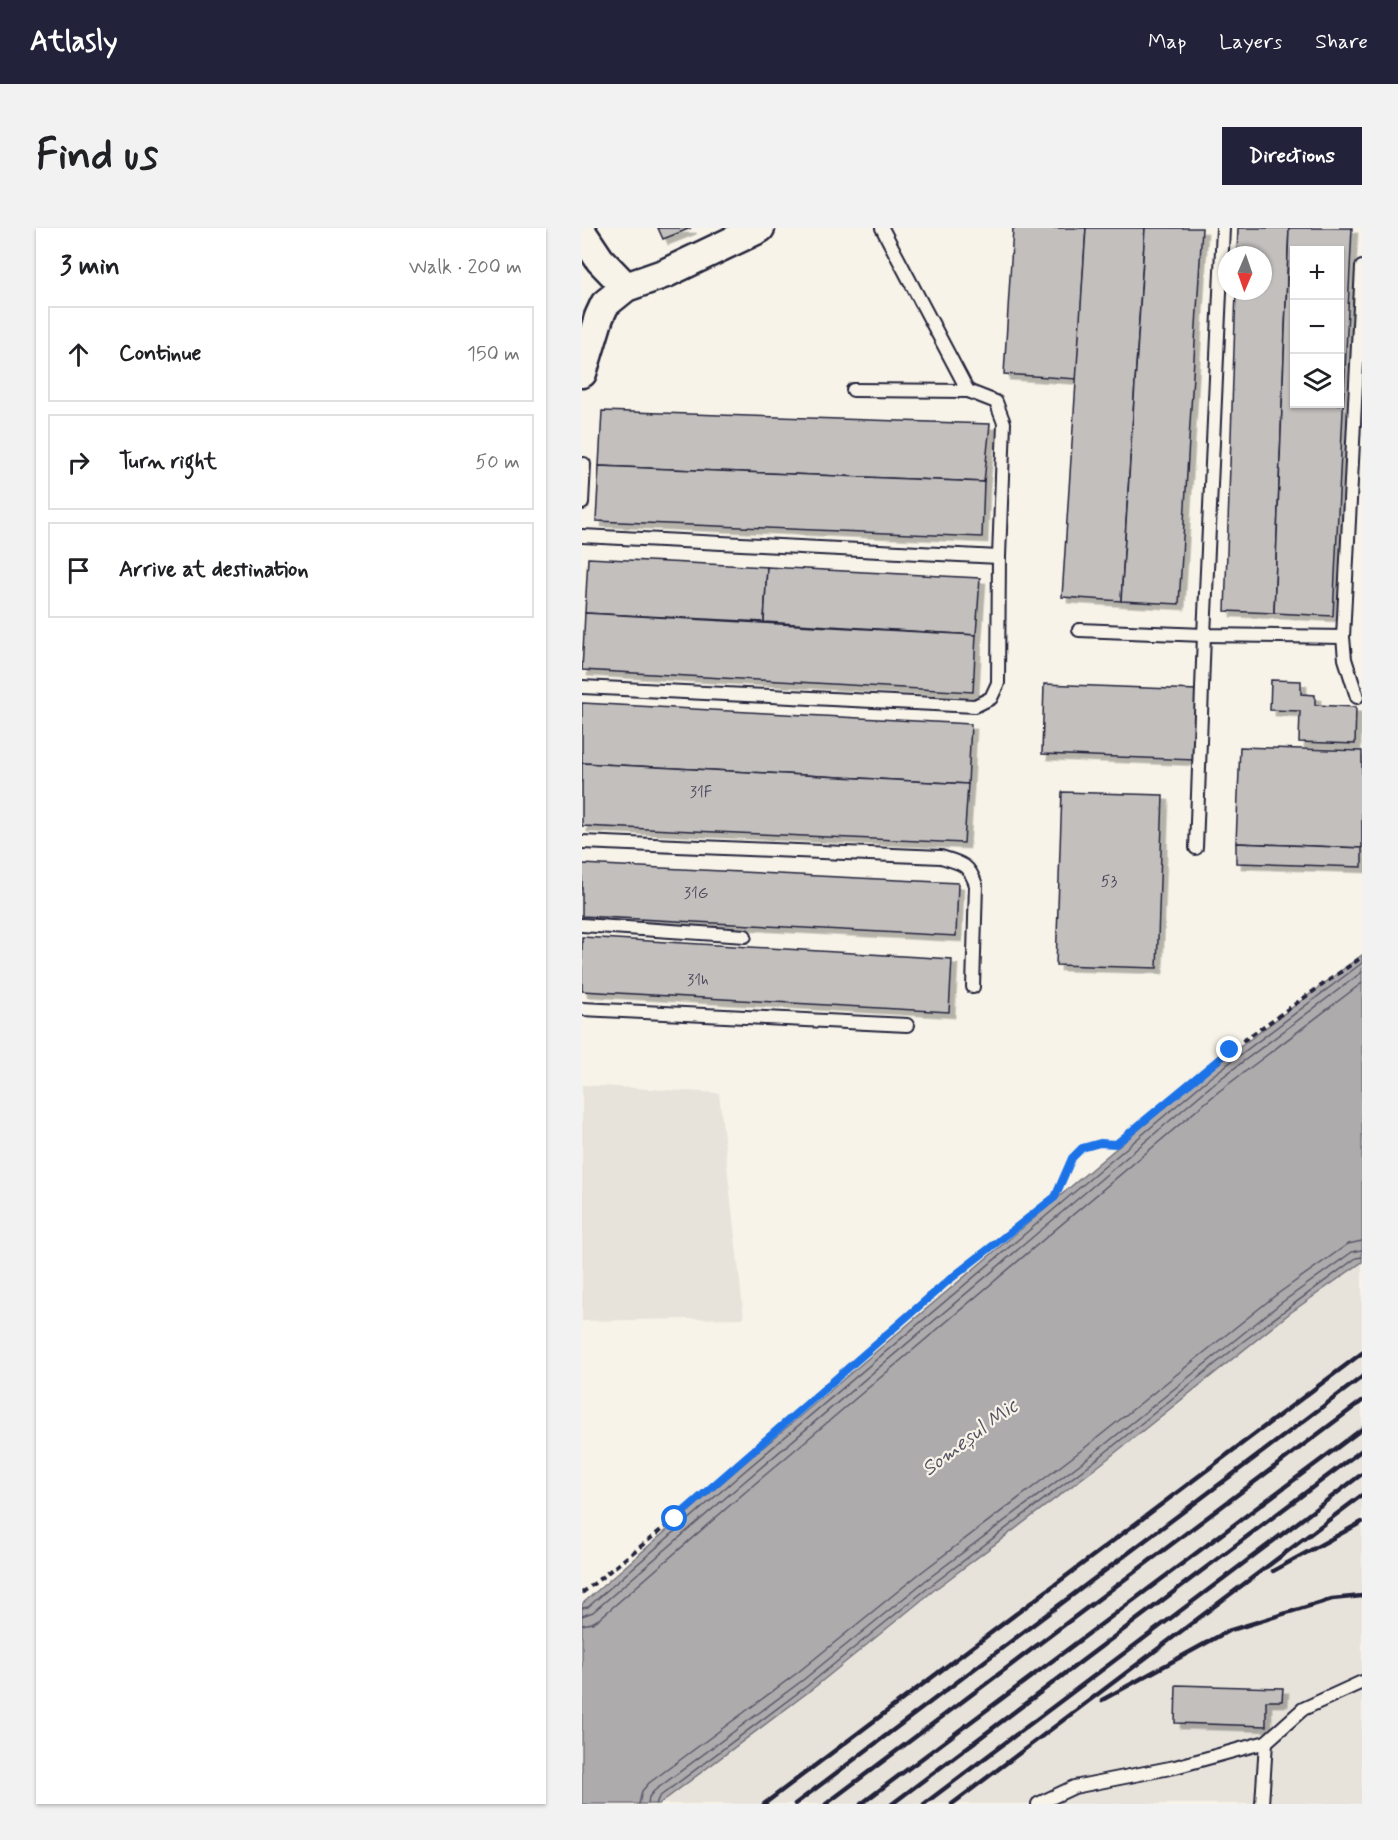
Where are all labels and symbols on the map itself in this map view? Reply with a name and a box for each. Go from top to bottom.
north arrow [1218,246,1272,300]
house number: 31F [690,782,712,803]
house number: 53 [1101,871,1117,892]
house number: 31G [684,883,708,904]
house number: 31h [687,970,709,991]
route end [1216,1036,1242,1062]
water label: Someșul Mic [916,1392,1024,1483]
route start [661,1505,687,1531]

